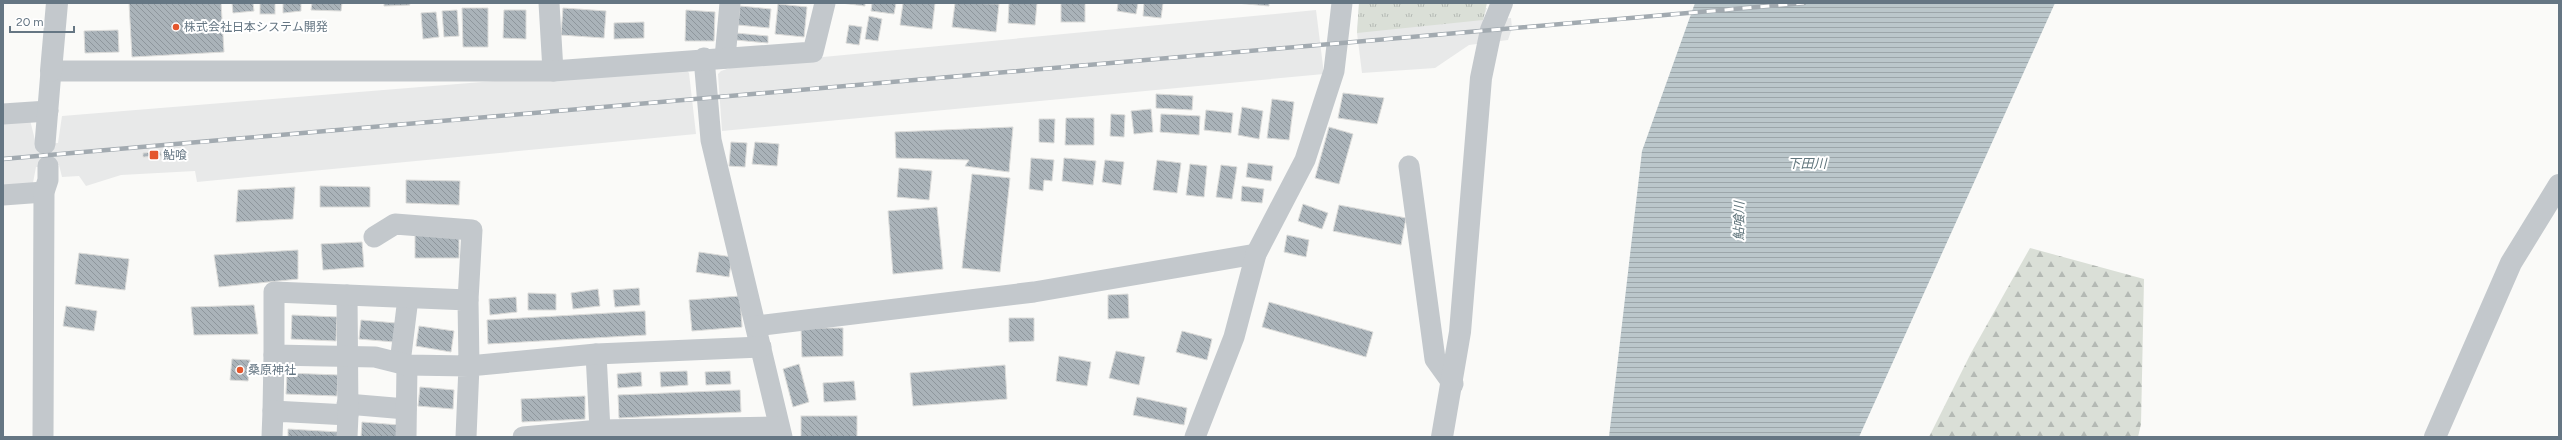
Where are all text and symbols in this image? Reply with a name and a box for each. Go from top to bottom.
scale bar [10,8,74,34]
text: 20 m [16,15,44,29]
place label: 株式会社日本システム開発 [184,20,328,34]
marker: 株式会社日本システム開発 [171,22,181,32]
place label: 鮎喰 [163,148,187,162]
marker: 鮎喰 [148,149,160,161]
water label: 下田川 [1787,156,1828,171]
water label: 鮎喰川 [1731,199,1747,241]
place label: 桑原神社 [248,363,296,377]
marker: 桑原神社 [235,365,245,375]

